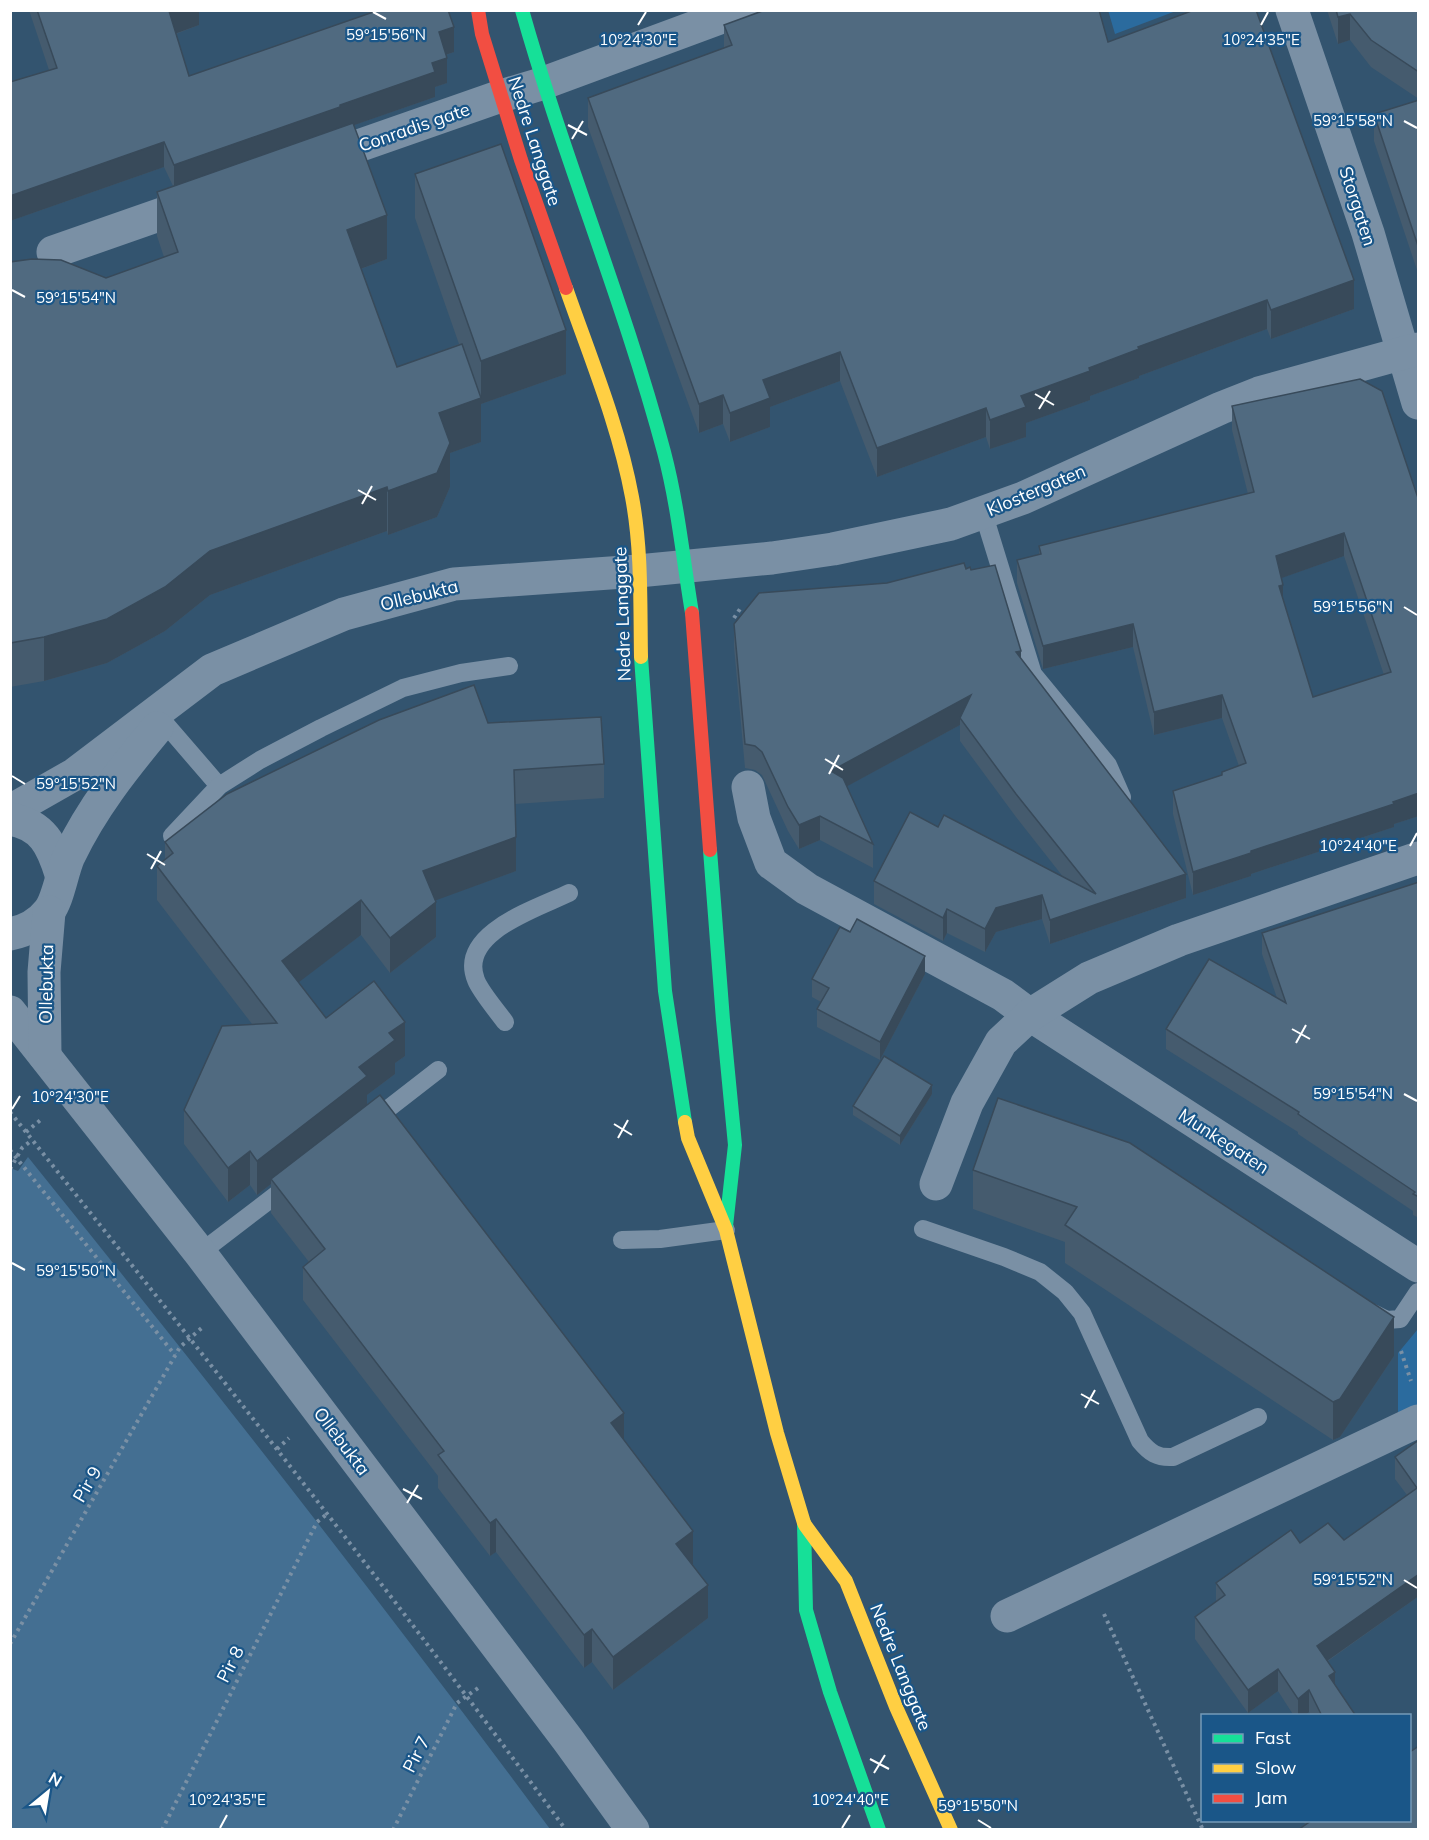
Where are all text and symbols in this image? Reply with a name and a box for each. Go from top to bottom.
text: 59°15'56"N [346,25,426,44]
text: 10°24'30"E [599,30,677,49]
text: 10°24'35"E [1222,30,1300,49]
street label: Nedre Langgate [503,73,567,209]
street label: Conradis gate [355,97,473,157]
text: 59°15'58"N [1313,111,1393,130]
street label: Storgaten [1334,163,1382,249]
text: 59°15'54"N [36,288,116,307]
street label: Klostergaten [983,459,1089,521]
street label: Nedre Langgate [608,546,636,682]
street label: Ollebukta [378,574,460,616]
text: 59°15'56"N [1313,597,1393,616]
text: 59°15'52"N [36,774,116,793]
text: 10°24'40"E [1319,836,1397,855]
street label: Ollebukta [34,944,58,1024]
text: 59°15'54"N [1313,1084,1393,1103]
text: 10°24'30"E [31,1087,109,1106]
street label: Munkegaten [1174,1103,1274,1179]
text: 59°15'50"N [36,1261,116,1280]
street label: Ollebukta [309,1402,375,1480]
street label: Pir 9 [68,1462,106,1506]
text: 59°15'52"N [1313,1570,1393,1589]
street label: Nedre Langgate [865,1600,937,1734]
street label: Pir 8 [211,1642,249,1686]
legend [1201,1714,1411,1822]
text: Fast [1255,1726,1291,1749]
street label: Pir 7 [397,1732,435,1776]
text: Slow [1255,1756,1297,1779]
north arrow [18,1762,78,1822]
text: N [45,1767,66,1791]
text: Jam [1255,1786,1288,1809]
text: 10°24'35"E [188,1790,266,1809]
text: 10°24'40"E [811,1790,889,1809]
text: 59°15'50"N [938,1796,1018,1815]

